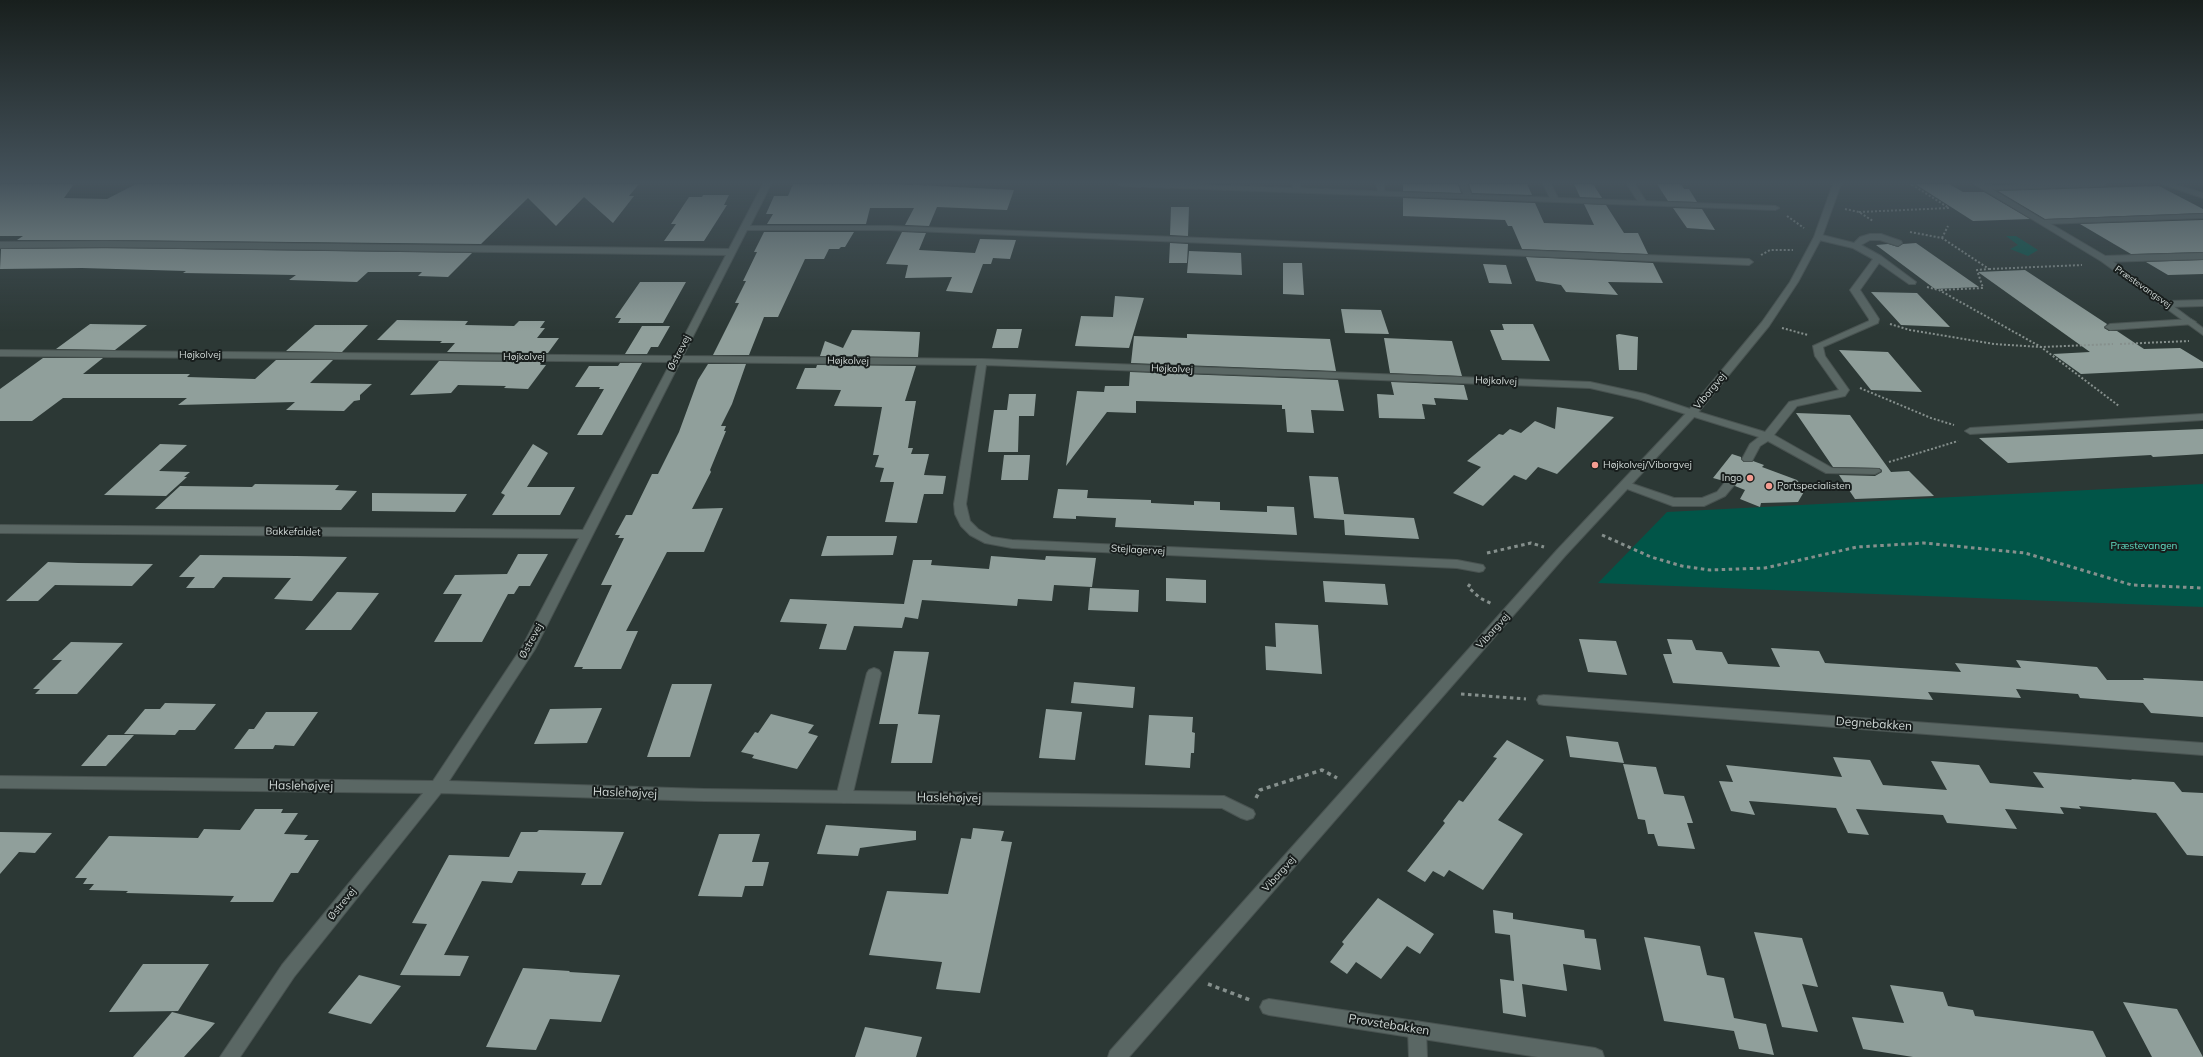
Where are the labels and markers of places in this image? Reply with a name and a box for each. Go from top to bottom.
place label: Højkolvej/Viborgvej [1603,459,1692,471]
marker: Højkolvej/Viborgvej [1590,460,1600,470]
place label: Ingo [1722,472,1742,484]
marker: Ingo [1745,473,1755,483]
place label: Portspecialisten [1777,480,1851,492]
marker: Portspecialisten [1764,481,1774,491]

